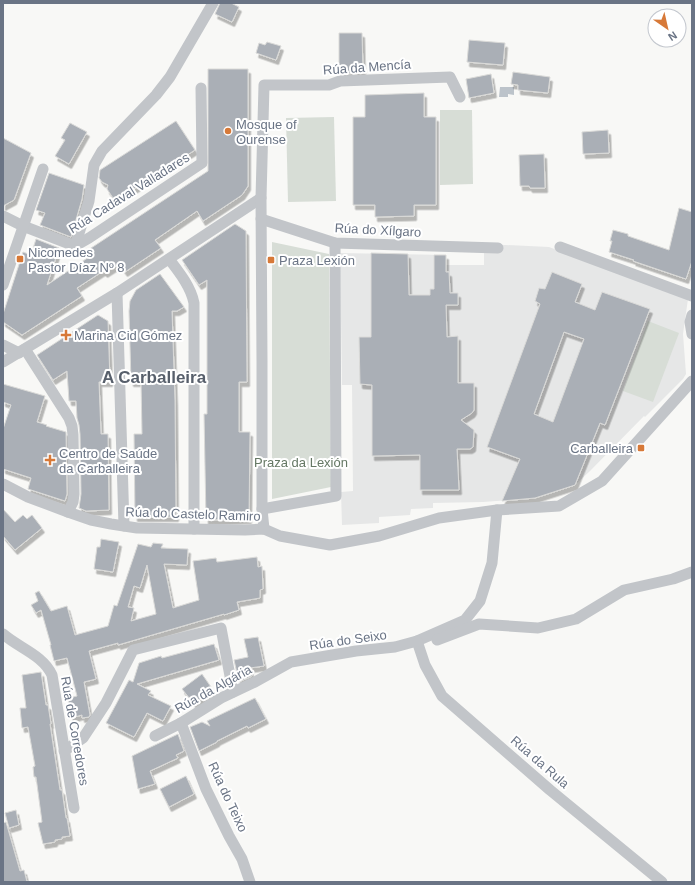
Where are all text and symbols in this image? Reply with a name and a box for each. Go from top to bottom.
north arrow [647,8,687,48]
text: N [666,29,679,44]
street label: Rúa da Mencía [322,56,412,78]
place label: Mosque of Ourense [236,117,297,147]
marker: Mosque of Ourense [223,126,233,136]
street label: Rúa Cadaval Valladares [66,149,192,236]
street label: Rúa do Xílgaro [334,220,422,240]
place label: Nicomedes Pastor Díaz Nº 8 [28,245,125,275]
place label: Praza Lexión [279,253,355,268]
marker: Nicomedes Pastor Díaz Nº 8 [15,254,25,264]
marker: Praza Lexión [266,255,276,265]
place label: Marina Cid Gómez [74,328,182,343]
marker: Marina Cid Gómez [61,330,71,340]
district label: A Carballeira [102,368,207,387]
place label: Carballeira [570,441,634,456]
marker: Carballeira [636,443,646,453]
place label: Centro de Saúde da Carballeira [59,446,157,476]
marker: Centro de Saúde da Carballeira [44,454,56,466]
park label: Praza da Lexión [254,455,348,470]
street label: Rúa do Castelo Ramiro [125,504,261,524]
street label: Rúa do Seixo [308,627,388,653]
street label: Rúa da Algária [172,661,255,716]
street label: Rúa de Corredores [58,675,92,787]
street label: Rúa da Rula [508,733,573,792]
street label: Rúa do Teixo [205,760,251,834]

